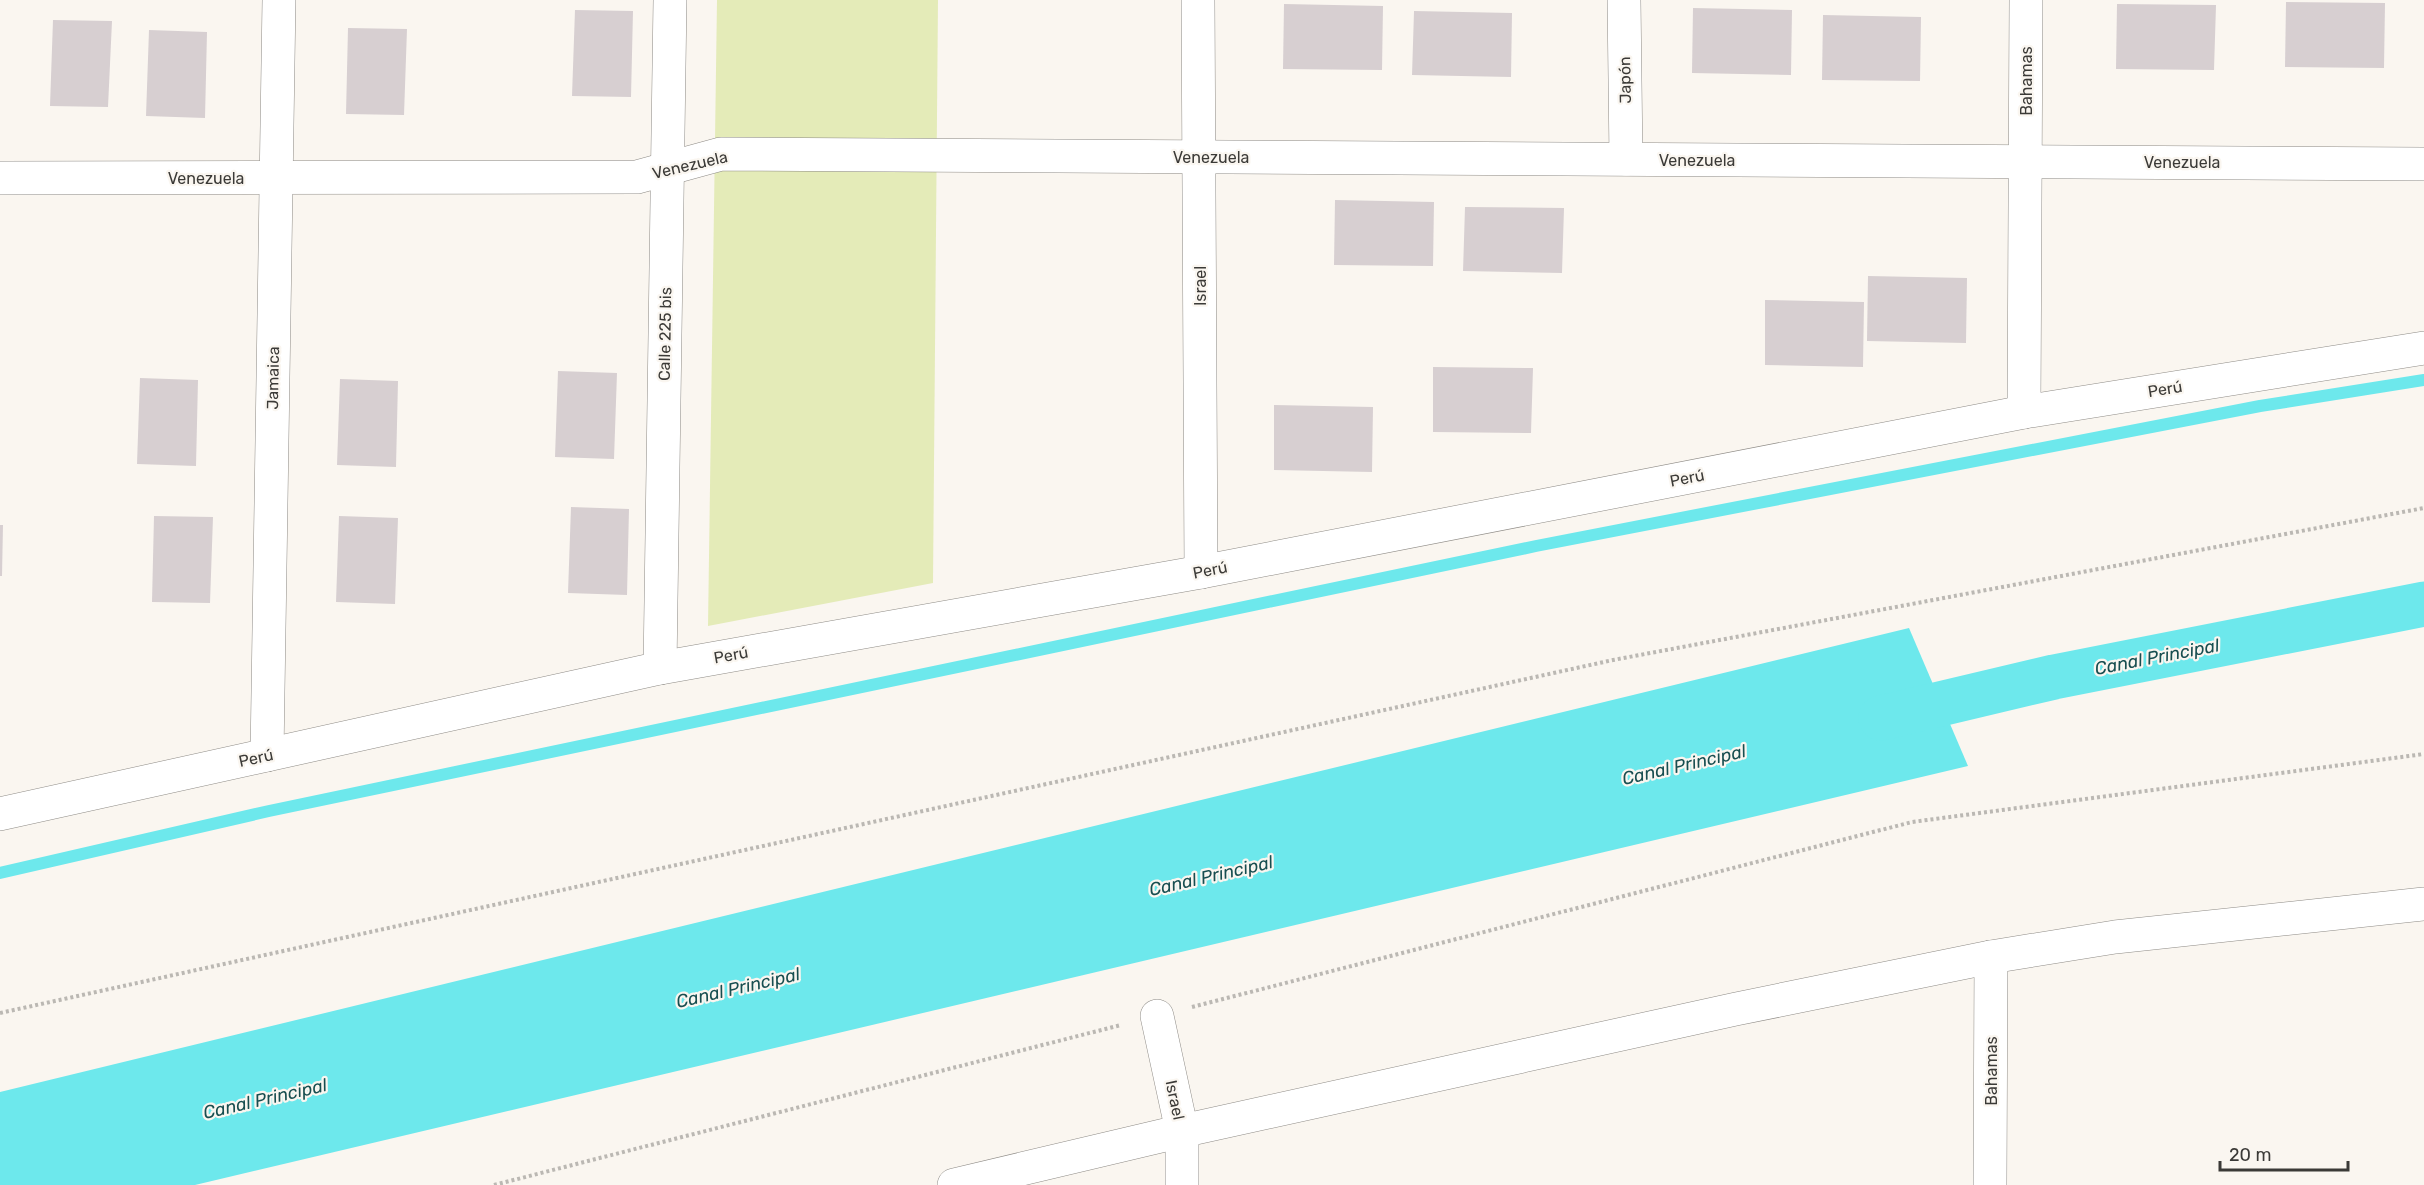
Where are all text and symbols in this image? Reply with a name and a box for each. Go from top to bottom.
street label: Bahamas [2017,46,2036,116]
street label: Japón [1615,56,1635,104]
street label: Venezuela [650,147,730,183]
street label: Venezuela [1173,148,1249,167]
street label: Venezuela [1659,151,1735,170]
street label: Venezuela [2144,153,2220,172]
street label: Venezuela [168,169,244,188]
street label: Israel [1191,266,1210,306]
street label: Calle 225 bis [655,287,675,381]
street label: Jamaica [263,346,283,410]
street label: Perú [2146,377,2184,401]
street label: Perú [1668,465,1706,491]
street label: Perú [1191,557,1229,583]
water label: Canal Principal [2093,634,2222,680]
street label: Perú [712,643,750,667]
water label: Canal Principal [1620,740,1749,790]
street label: Perú [237,745,275,771]
water label: Canal Principal [1147,851,1276,901]
water label: Canal Principal [674,963,803,1013]
street label: Bahamas [1982,1036,2001,1106]
water label: Canal Principal [201,1074,330,1124]
street label: Israel [1162,1078,1188,1122]
scale bar [2220,1134,2348,1172]
text: 20 m [2229,1144,2271,1166]

